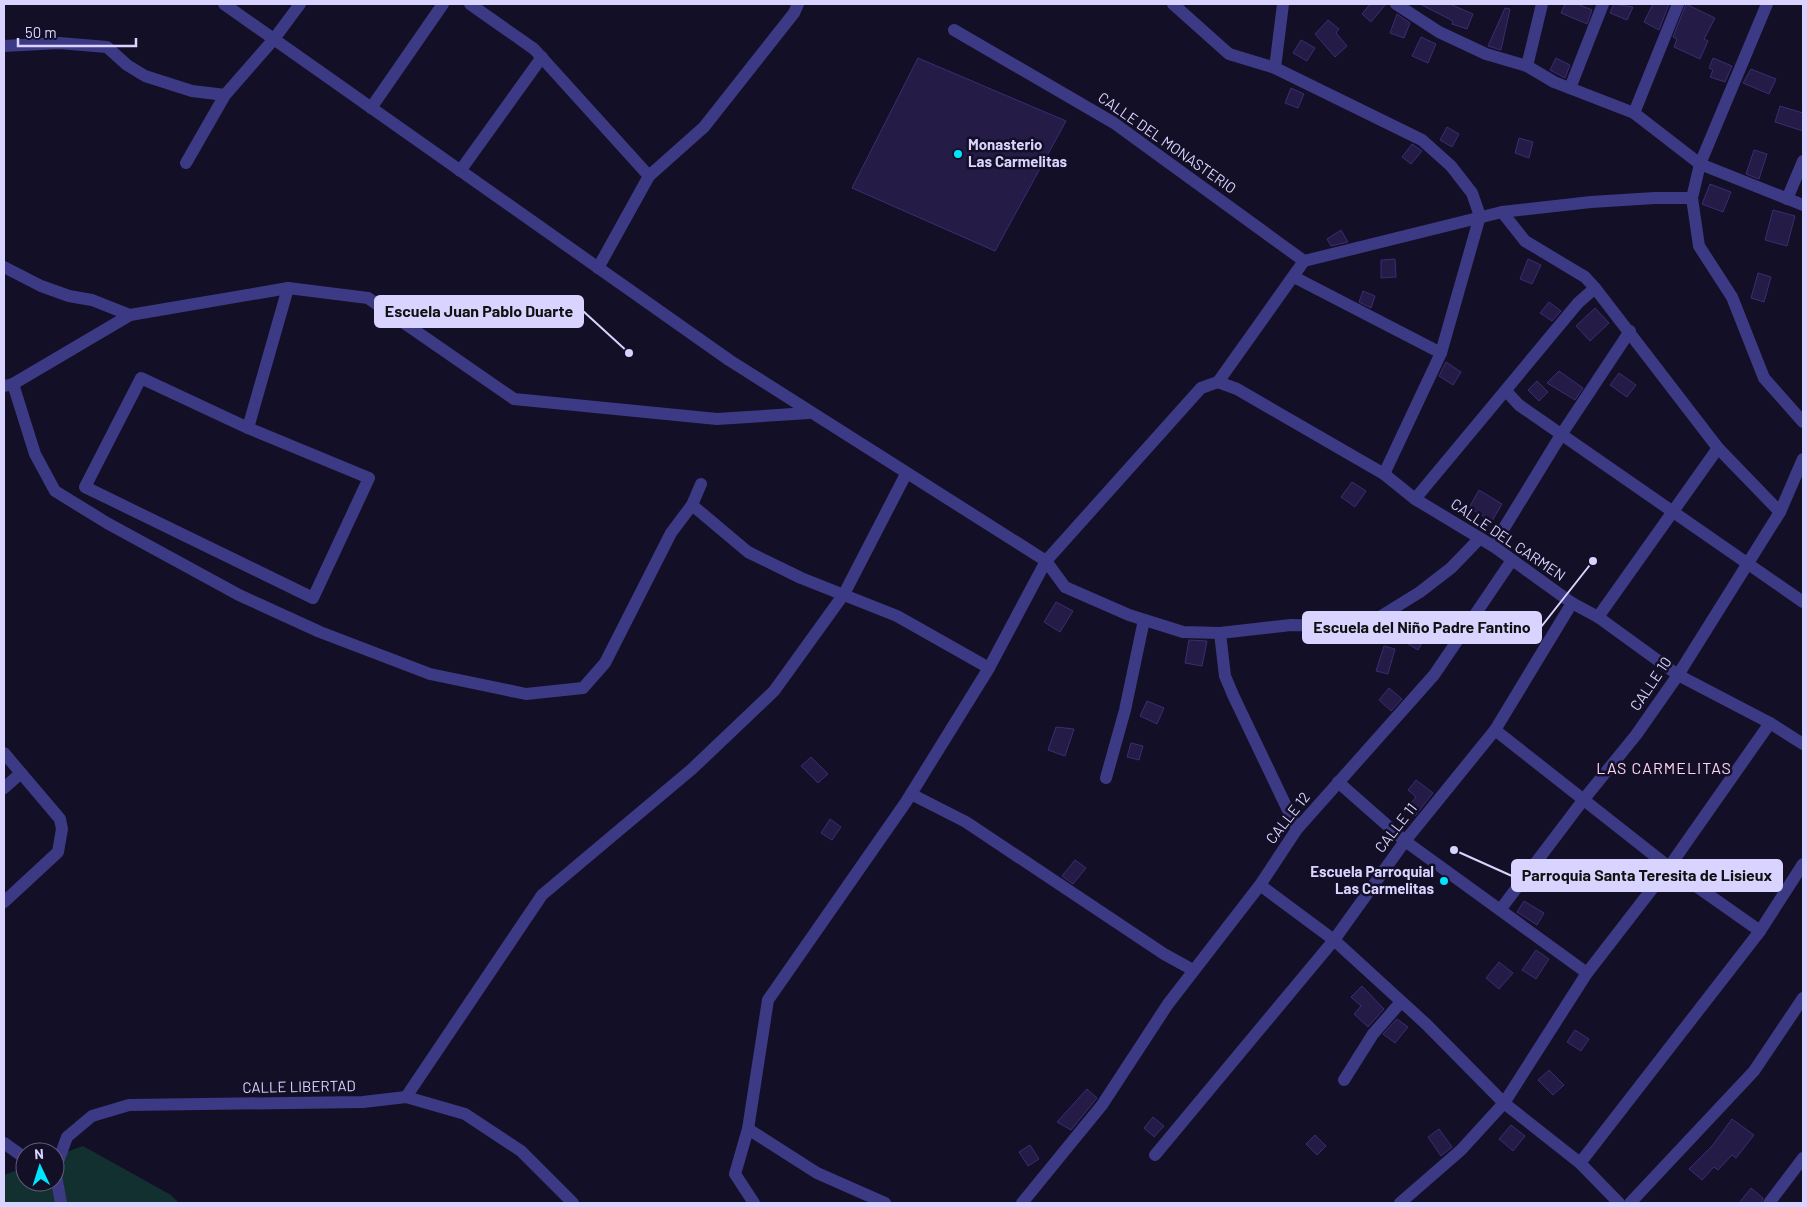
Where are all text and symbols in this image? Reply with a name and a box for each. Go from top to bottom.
scale bar [18,15,135,47]
text: 50 m [25,23,57,41]
street label: CALLE DEL MONASTERIO [1095,88,1240,197]
place label: Monasterio Las Carmelitas [968,135,1068,170]
marker: Monasterio Las Carmelitas [952,148,964,160]
callout: Escuela Juan Pablo Duarte [375,296,583,327]
text: Escuela Juan Pablo Duarte [385,301,573,320]
street label: CALLE DEL CARMEN [1448,494,1569,584]
callout: Escuela del Niño Padre Fantino [1303,612,1541,643]
text: Escuela del Niño Padre Fantino [1313,617,1531,636]
street label: CALLE 10 [1626,653,1675,714]
district label: LAS CARMELITAS [1596,758,1732,777]
street label: CALLE 12 [1261,788,1313,847]
street label: CALLE 11 [1370,799,1420,856]
callout: Parroquia Santa Teresita de Lisieux [1512,860,1782,891]
place label: Escuela Parroquial Las Carmelitas [1310,862,1434,897]
text: Parroquia Santa Teresita de Lisieux [1522,865,1773,884]
marker: Escuela Parroquial Las Carmelitas [1438,875,1450,887]
street label: CALLE LIBERTAD [242,1076,356,1096]
north arrow [15,1142,65,1192]
text: N [34,1145,44,1162]

